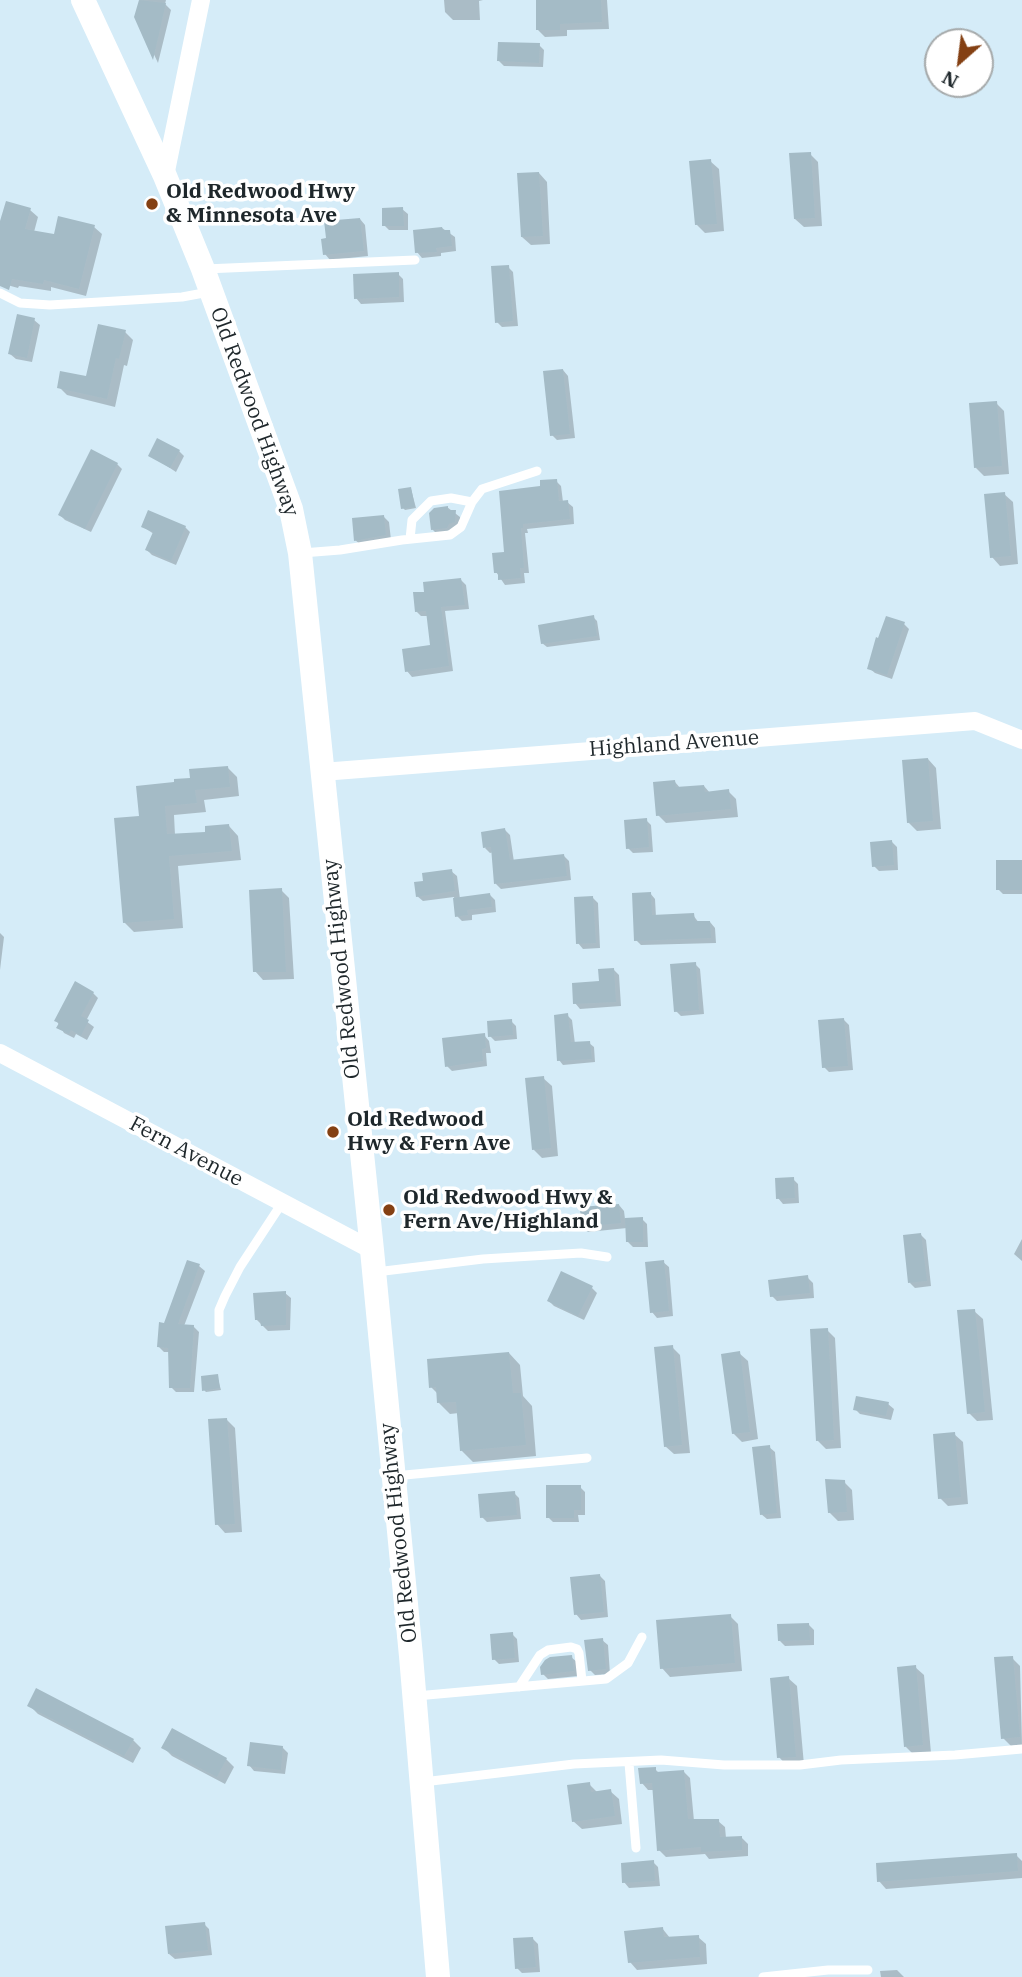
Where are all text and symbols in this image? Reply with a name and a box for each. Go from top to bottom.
north arrow [924,28,994,98]
text: N [938,66,962,94]
place label: Old Redwood Hwy & Minnesota Ave [166,179,355,229]
marker: Old Redwood Hwy & Minnesota Ave [144,196,160,212]
street label: Old Redwood Highway [204,304,304,520]
street label: Highland Avenue [588,725,760,763]
street label: Old Redwood Highway [318,858,366,1080]
place label: Old Redwood Hwy & Fern Ave [347,1107,511,1157]
street label: Fern Avenue [125,1112,247,1192]
marker: Old Redwood Hwy & Fern Ave [325,1124,341,1140]
place label: Old Redwood Hwy & Fern Ave/Highland [403,1185,613,1235]
marker: Old Redwood Hwy & Fern Ave/Highland [381,1202,397,1218]
street label: Old Redwood Highway [375,1422,423,1644]

